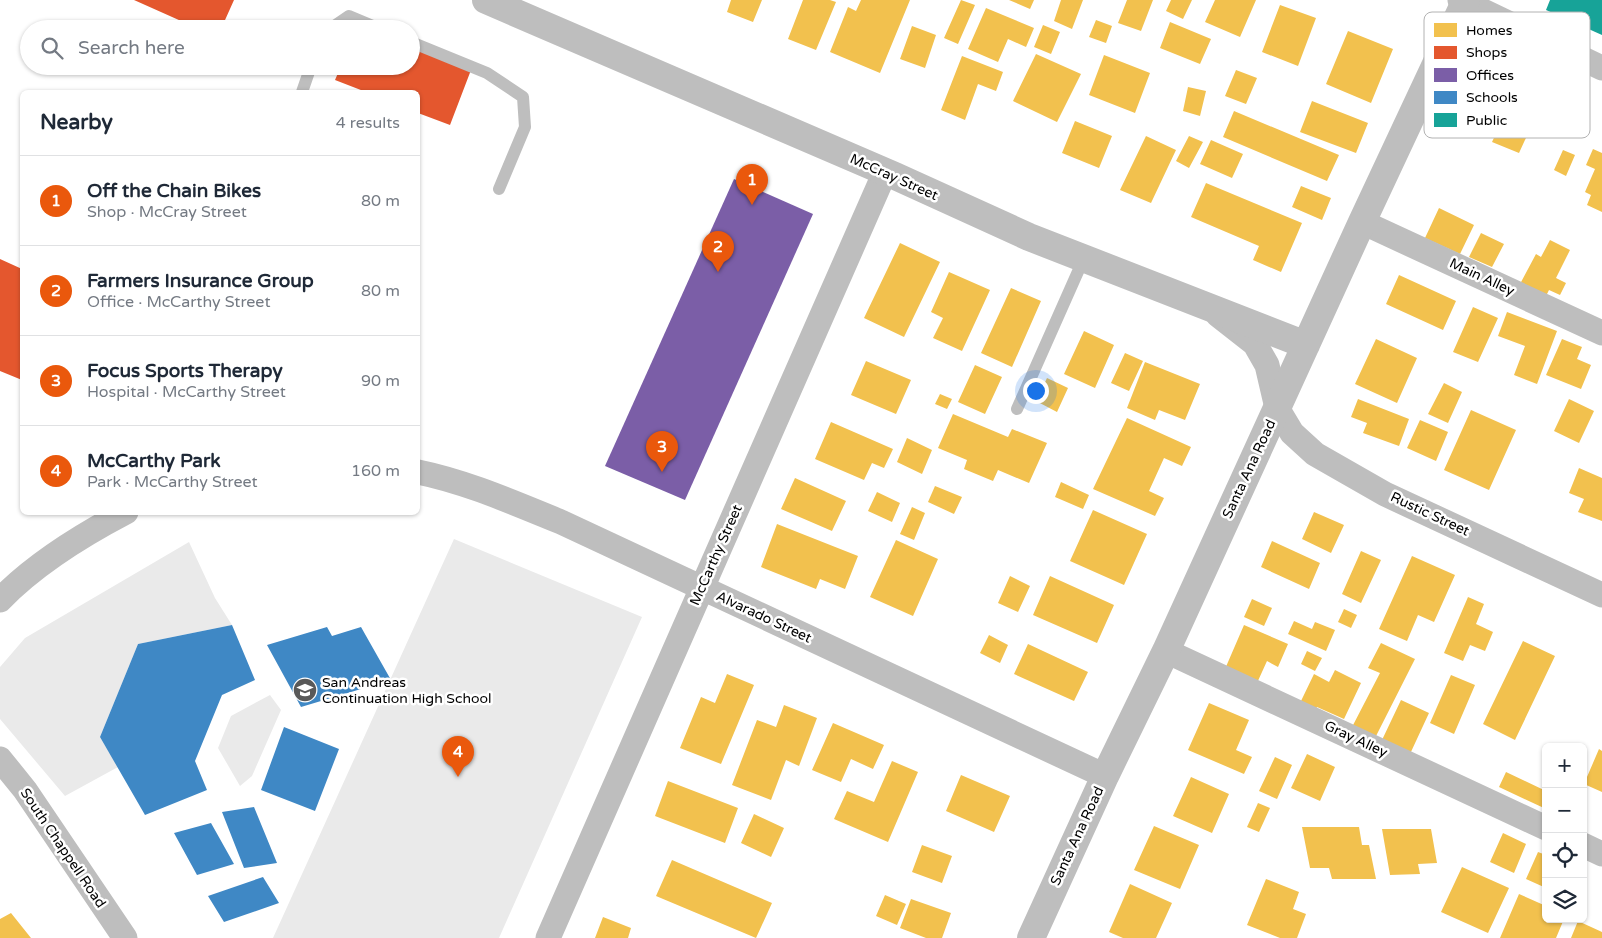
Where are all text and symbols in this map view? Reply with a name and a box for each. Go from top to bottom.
legend [1424,12,1590,138]
search box [20,20,420,75]
text: Homes [1466,22,1513,39]
icon: search [38,34,66,62]
text: Search here [78,37,185,59]
text: Shops [1466,44,1507,61]
text: Offices [1466,67,1514,84]
text: Schools [1466,89,1518,106]
text: Nearby [40,110,113,135]
text: Public [1466,112,1507,129]
text: 4 results [336,113,400,133]
street label: McCray Street [847,150,941,204]
pin: 1 [736,164,768,205]
text: Off the Chain Bikes [87,180,261,202]
text: 1 [51,191,61,211]
text: 80 m [361,191,400,211]
text: Shop · McCray Street [87,202,247,222]
pin: 2 [702,231,734,272]
street label: Main Alley [1447,255,1518,300]
text: Farmers Insurance Group [87,270,314,292]
text: 2 [51,281,61,301]
text: 80 m [361,281,400,301]
text: Office · McCarthy Street [87,292,271,312]
text: Focus Sports Therapy [87,360,283,382]
text: 3 [51,371,61,391]
text: 90 m [361,371,400,391]
your location [1023,378,1049,404]
text: Hospital · McCarthy Street [87,382,286,402]
street label: Santa Ana Road [1219,417,1279,521]
pin: 3 [646,431,678,472]
text: McCarthy Park [87,450,221,472]
text: 4 [51,461,61,481]
text: 160 m [351,461,400,481]
text: Park · McCarthy Street [87,472,258,492]
street label: Rustic Street [1388,488,1473,540]
street label: McCarthy Street [686,501,746,608]
street label: Alvarado Street [714,587,815,647]
place label: San Andreas Continuation High School [322,674,491,707]
school or university icon: San Andreas Continuation High School [292,677,318,703]
street label: Gray Alley [1322,717,1391,761]
pin: 4 [442,736,474,777]
map controls [1542,743,1587,923]
button: + [1542,743,1587,788]
street label: Santa Ana Road [1047,784,1107,888]
street label: South Chappell Road [17,785,109,911]
button: − [1542,788,1587,833]
button: locate [1542,833,1587,878]
button: layers [1542,878,1587,923]

